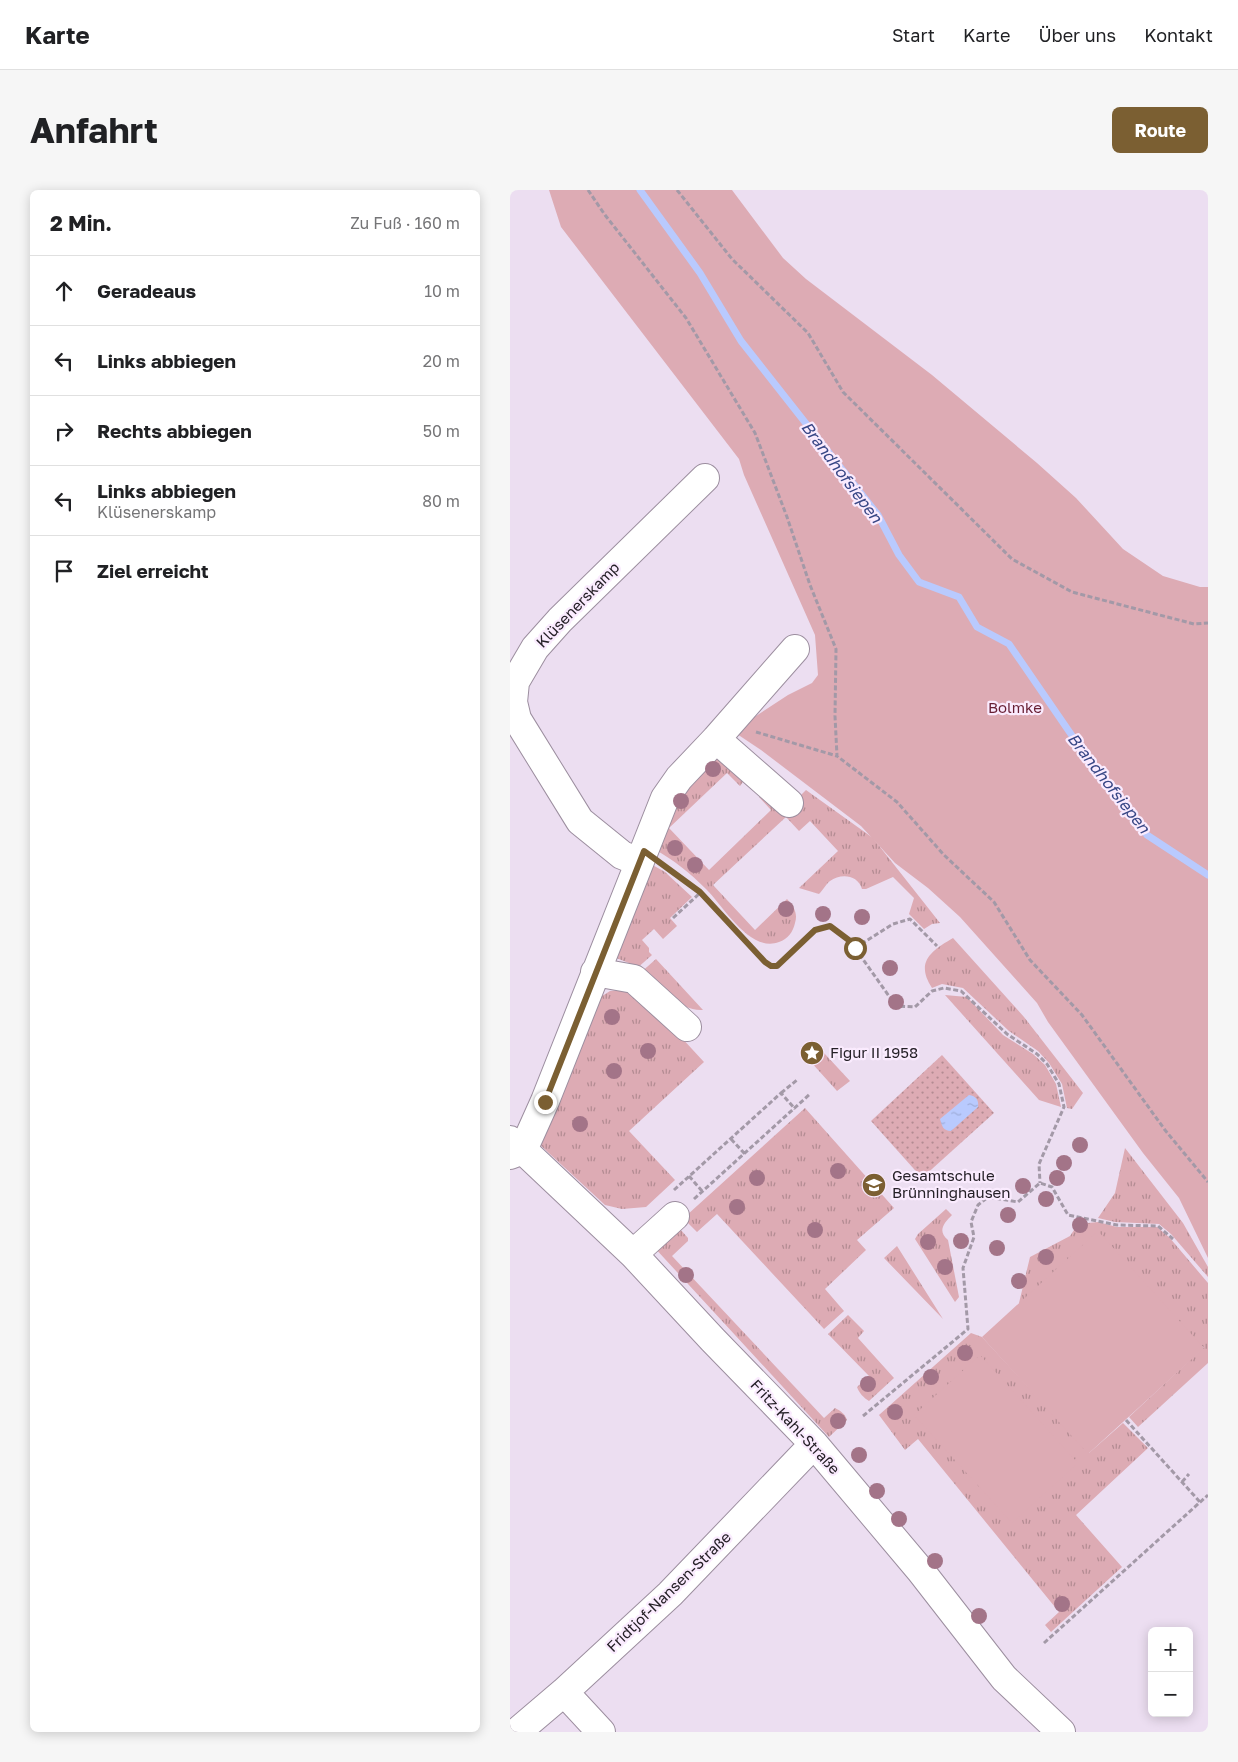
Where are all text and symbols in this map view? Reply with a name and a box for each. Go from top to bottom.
text: Karte [25,20,90,49]
text: Start [892,24,935,46]
text: Karte [963,24,1010,46]
text: Über uns [1038,24,1116,46]
text: Kontakt [1144,24,1213,46]
button: Route [1112,107,1208,153]
text: Anfahrt [30,109,158,151]
text: 2 Min. [50,210,112,236]
text: Zu Fuß · 160 m [350,213,460,233]
icon: ahead [50,277,78,305]
text: Geradeaus [97,279,196,302]
text: 10 m [424,281,460,301]
icon: left [50,347,78,375]
text: Links abbiegen [97,349,236,372]
text: 20 m [423,351,460,371]
icon: right [50,417,78,445]
water label: Brandhofsiepen [797,417,887,528]
text: Rechts abbiegen [97,419,252,442]
text: 50 m [423,421,460,441]
text: Links abbiegen [97,479,236,502]
icon: left [50,487,78,515]
text: 80 m [422,491,460,511]
text: Klüsenerskamp [97,502,216,522]
icon: arrive [50,557,78,585]
street label: Klüsenerskamp [532,558,623,651]
text: Ziel erreicht [97,559,209,582]
park label: Bolmke [988,698,1042,716]
water label: Brandhofsiepen [1064,729,1155,838]
route start [844,937,867,960]
place icon: Figur II 1958 [799,1040,825,1066]
place label: Figur II 1958 [830,1043,918,1061]
route end [534,1091,557,1114]
place label: Gesamtschule Brünninghausen [892,1166,1011,1201]
school or university icon: Gesamtschule Brünninghausen [861,1172,887,1198]
street label: Fritz-Kahl-Straße [747,1375,844,1478]
street label: Fridtjof-Nansen-Straße [603,1527,734,1655]
map controls [1148,1627,1193,1717]
button: + [1148,1627,1193,1672]
button: − [1148,1672,1193,1717]

